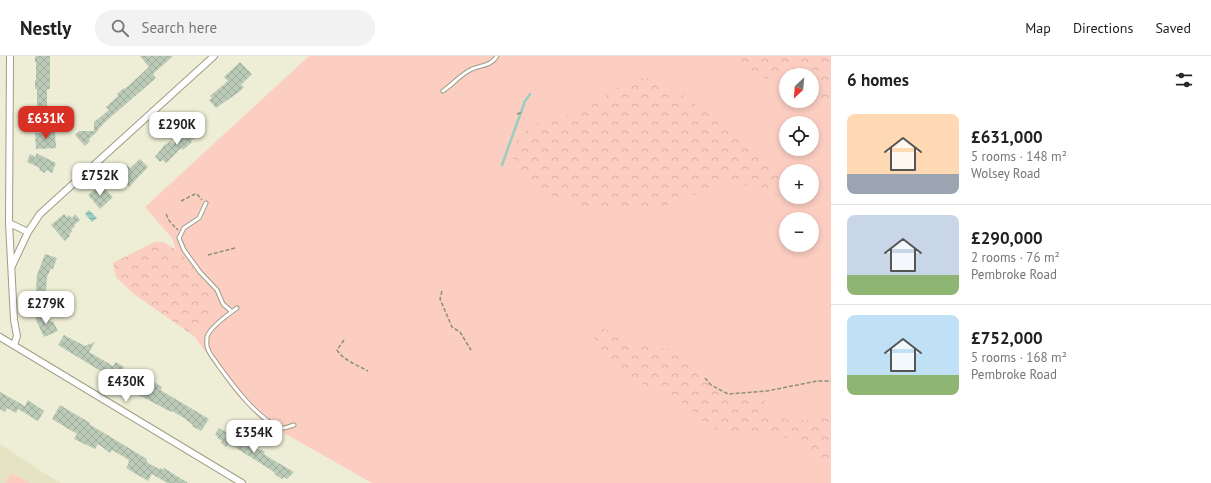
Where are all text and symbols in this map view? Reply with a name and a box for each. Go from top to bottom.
search box [95,10,375,46]
text: Nestly [20,16,71,40]
icon: search [109,17,131,39]
text: Search here [141,18,217,37]
text: Map [1025,19,1051,37]
text: Directions [1073,19,1133,37]
text: Saved [1155,19,1191,37]
north arrow [779,68,819,108]
map controls [779,68,819,252]
text: 6 homes [847,69,909,91]
icon: filters [1173,69,1195,91]
pin: £631K [18,106,74,140]
text: £631K [27,110,65,127]
pin: £290K [149,112,205,146]
text: £290K [158,116,196,133]
button: locate [779,116,819,156]
text: £631,000 [971,126,1043,148]
icon: home [879,130,927,178]
text: 5 rooms · 148 m² [971,148,1067,165]
pin: £752K [72,163,128,197]
button: + [779,164,819,204]
text: Wolsey Road [971,165,1040,182]
text: £752K [81,167,119,184]
button: − [779,212,819,252]
text: £290,000 [971,227,1043,249]
icon: home [879,231,927,279]
text: 2 rooms · 76 m² [971,249,1060,266]
text: Pembroke Road [971,266,1057,283]
pin: £279K [18,291,74,325]
text: £279K [27,295,65,312]
text: £752,000 [971,327,1043,349]
icon: home [879,331,927,379]
text: 5 rooms · 168 m² [971,349,1067,366]
text: Pembroke Road [971,366,1057,383]
pin: £430K [98,369,154,403]
text: £430K [107,373,145,390]
pin: £354K [226,420,282,454]
text: £354K [235,424,273,441]

